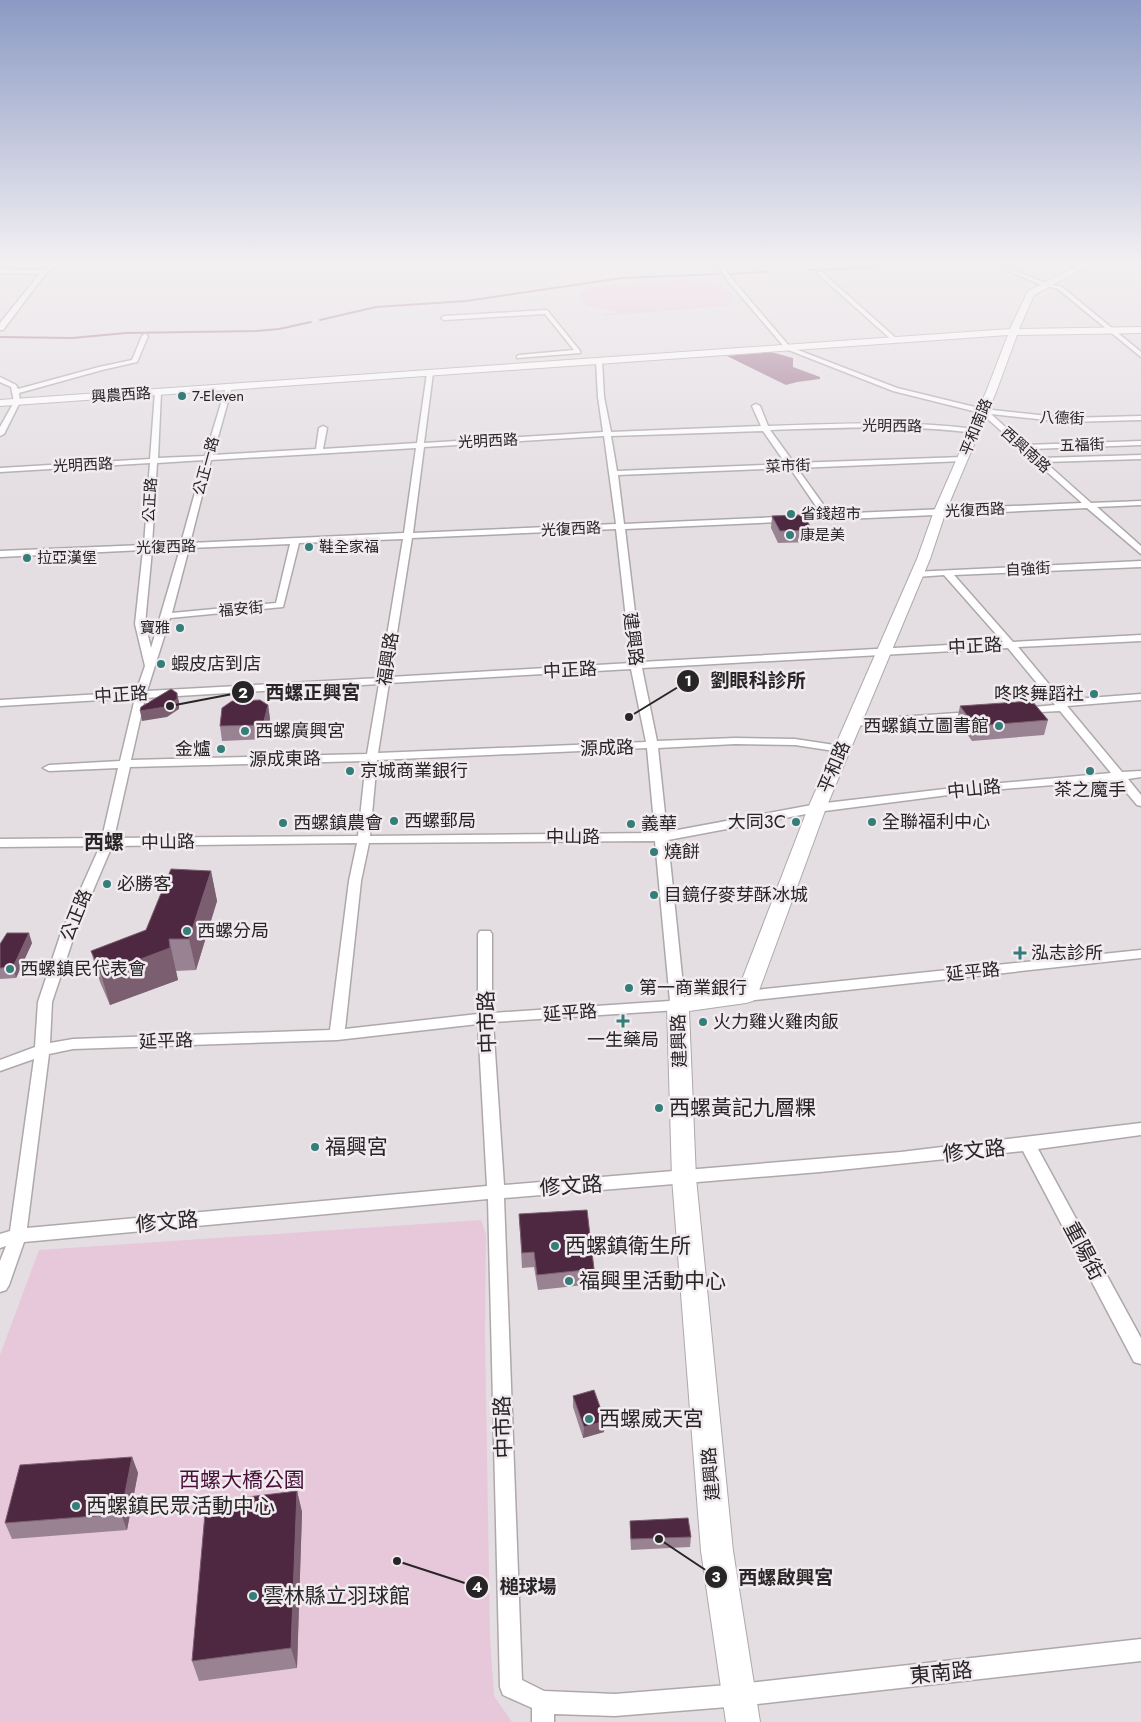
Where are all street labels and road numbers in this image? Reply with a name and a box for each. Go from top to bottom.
street label: 興農西路 [90,382,152,408]
street label: 平和南路 [955,395,997,459]
street label: 八德街 [1039,406,1085,430]
street label: 光明西路 [862,414,922,438]
street label: 西興南路 [996,422,1056,478]
street label: 光明西路 [457,428,519,454]
street label: 五福街 [1059,433,1105,457]
street label: 公正一路 [188,434,224,498]
street label: 光明西路 [52,452,114,478]
street label: 菜市街 [765,454,811,478]
street label: 公正路 [138,477,162,523]
street label: 光復西路 [944,497,1006,523]
street label: 光復西路 [540,516,602,542]
street label: 光復西路 [136,535,196,559]
street label: 自強街 [1005,557,1051,581]
street label: 福安街 [218,596,264,622]
street label: 建興路 [617,611,649,667]
street label: 福興路 [371,630,405,688]
street label: 中正路 [947,632,1003,660]
street label: 中正路 [542,656,598,684]
street label: 中正路 [93,680,149,710]
street label: 源成路 [580,734,634,762]
street label: 平和路 [811,737,857,797]
street label: 源成東路 [249,745,321,773]
street label: 中山路 [946,773,1002,805]
street label: 中山路 [546,824,600,850]
street label: 中山路 [141,829,195,855]
street label: 公正路 [54,885,98,945]
street label: 延平路 [945,956,1001,988]
street label: 中市路 [471,990,503,1054]
street label: 延平路 [542,998,598,1028]
street label: 建興路 [665,1014,693,1068]
street label: 延平路 [139,1027,193,1055]
street label: 修文路 [941,1133,1007,1169]
street label: 修文路 [539,1169,603,1203]
street label: 修文路 [134,1204,200,1240]
street label: 重陽街 [1056,1216,1112,1286]
street label: 中市路 [487,1395,519,1459]
street label: 建興路 [696,1446,726,1502]
street label: 東南路 [908,1655,974,1691]

